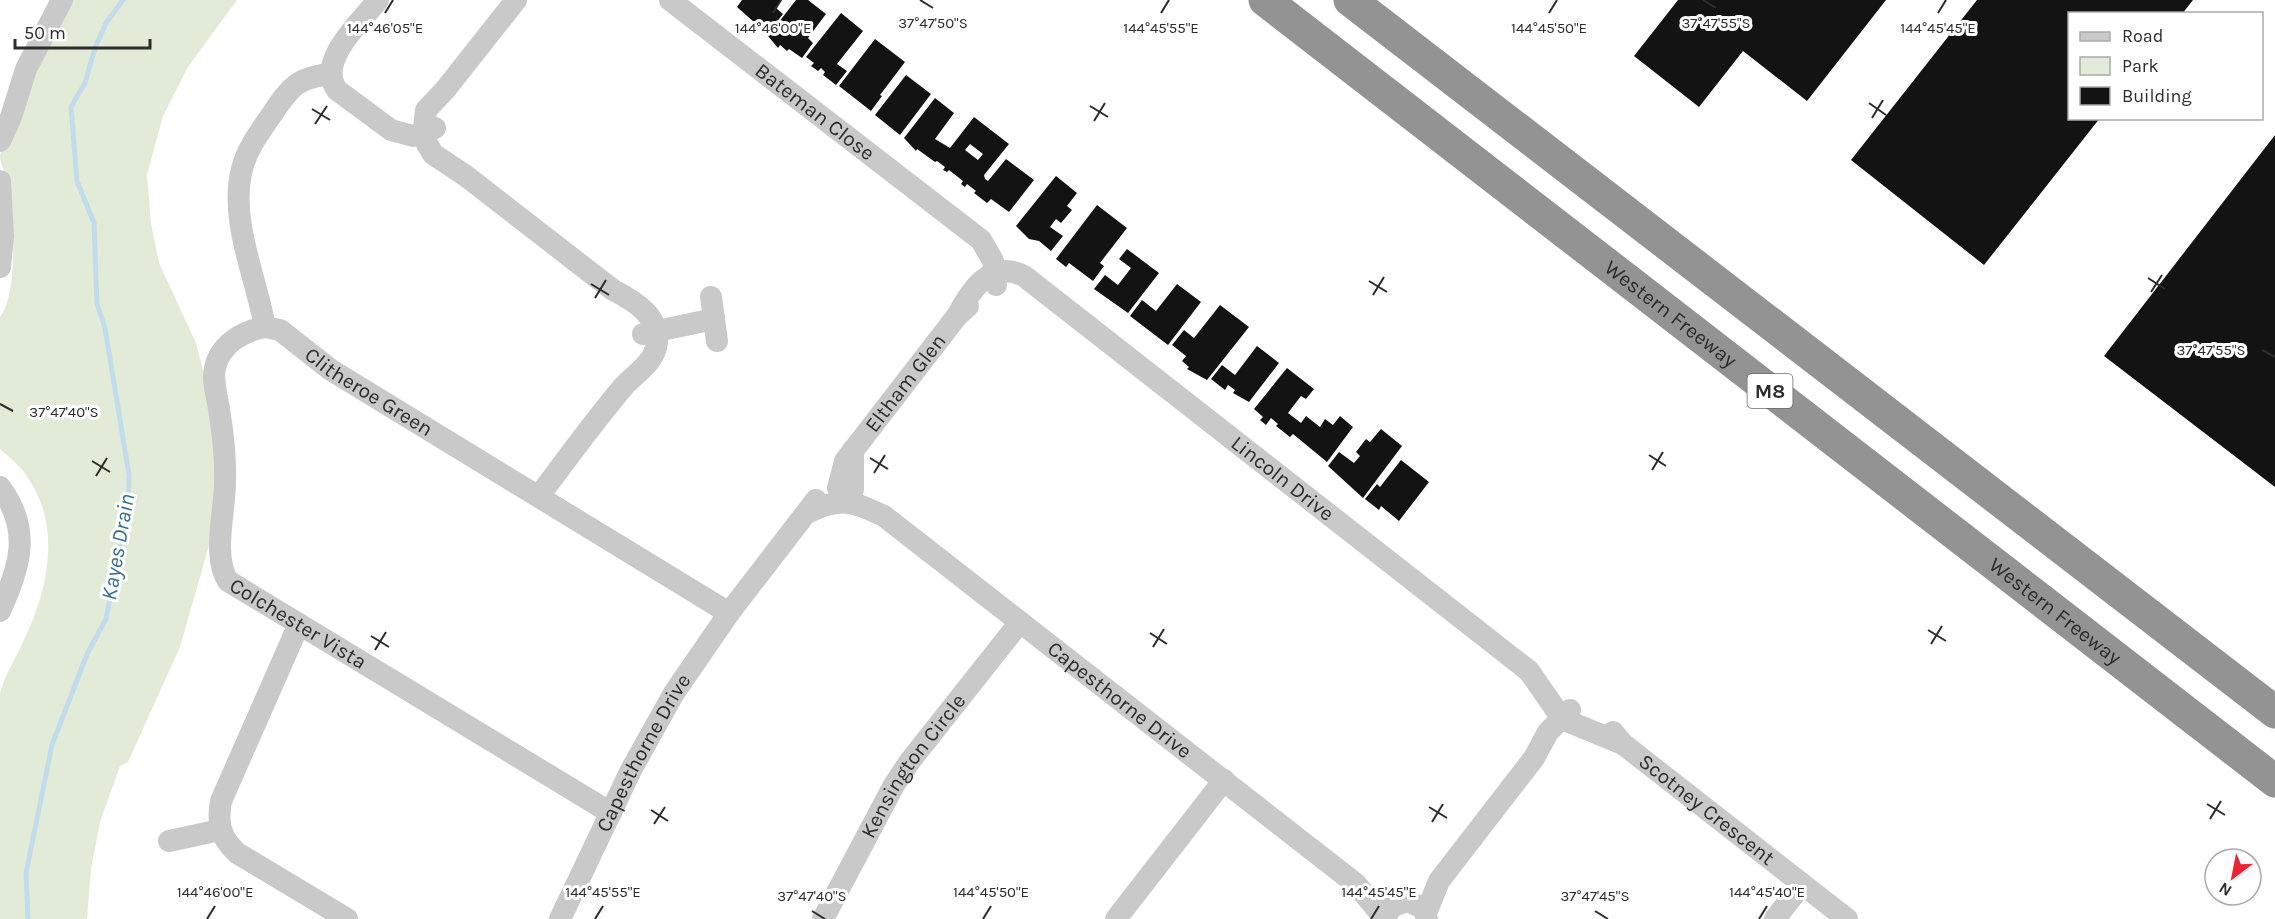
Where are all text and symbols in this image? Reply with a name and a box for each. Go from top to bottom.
scale bar [15,12,150,50]
legend [2068,12,2263,120]
text: 37°47'50"S [898,14,968,32]
text: 37°47'55"S [1681,14,1751,32]
text: 144°46'05"E [347,19,423,37]
text: 144°46'00"E [735,19,811,37]
text: 144°45'55"E [1123,19,1199,37]
text: 144°45'50"E [1511,19,1587,37]
text: 144°45'45"E [1900,19,1976,37]
text: 50 m [24,22,66,44]
text: Road [2122,25,2163,47]
text: Park [2122,55,2159,77]
street label: Bateman Close [750,58,879,165]
text: Building [2122,85,2192,107]
street label: Western Freeway [1600,255,1742,373]
street label: Eltham Glen [860,329,951,437]
text: 37°47'55"S [2176,341,2246,359]
street label: Clitheroe Green [300,342,437,441]
road number: M8 [1748,374,1792,408]
text: 37°47'40"S [29,403,99,421]
street label: Lincoln Drive [1226,431,1339,526]
water label: Kayes Drain [96,492,140,602]
street label: Western Freeway [1984,552,2126,670]
street label: Colchester Vista [225,573,371,674]
street label: Capesthorne Drive [1043,636,1196,763]
street label: Capesthorne Drive [591,669,696,836]
street label: Kensington Circle [856,689,970,842]
street label: Scotney Crescent [1634,749,1780,870]
north arrow [2203,847,2263,907]
text: N [2215,878,2235,900]
text: 144°46'00"E [177,883,253,901]
text: 144°45'55"E [565,883,641,901]
text: 144°45'50"E [953,883,1029,901]
text: 144°45'45"E [1341,883,1417,901]
text: 144°45'40"E [1729,883,1805,901]
text: 37°47'40"S [777,887,847,905]
text: 37°47'45"S [1561,887,1629,905]

